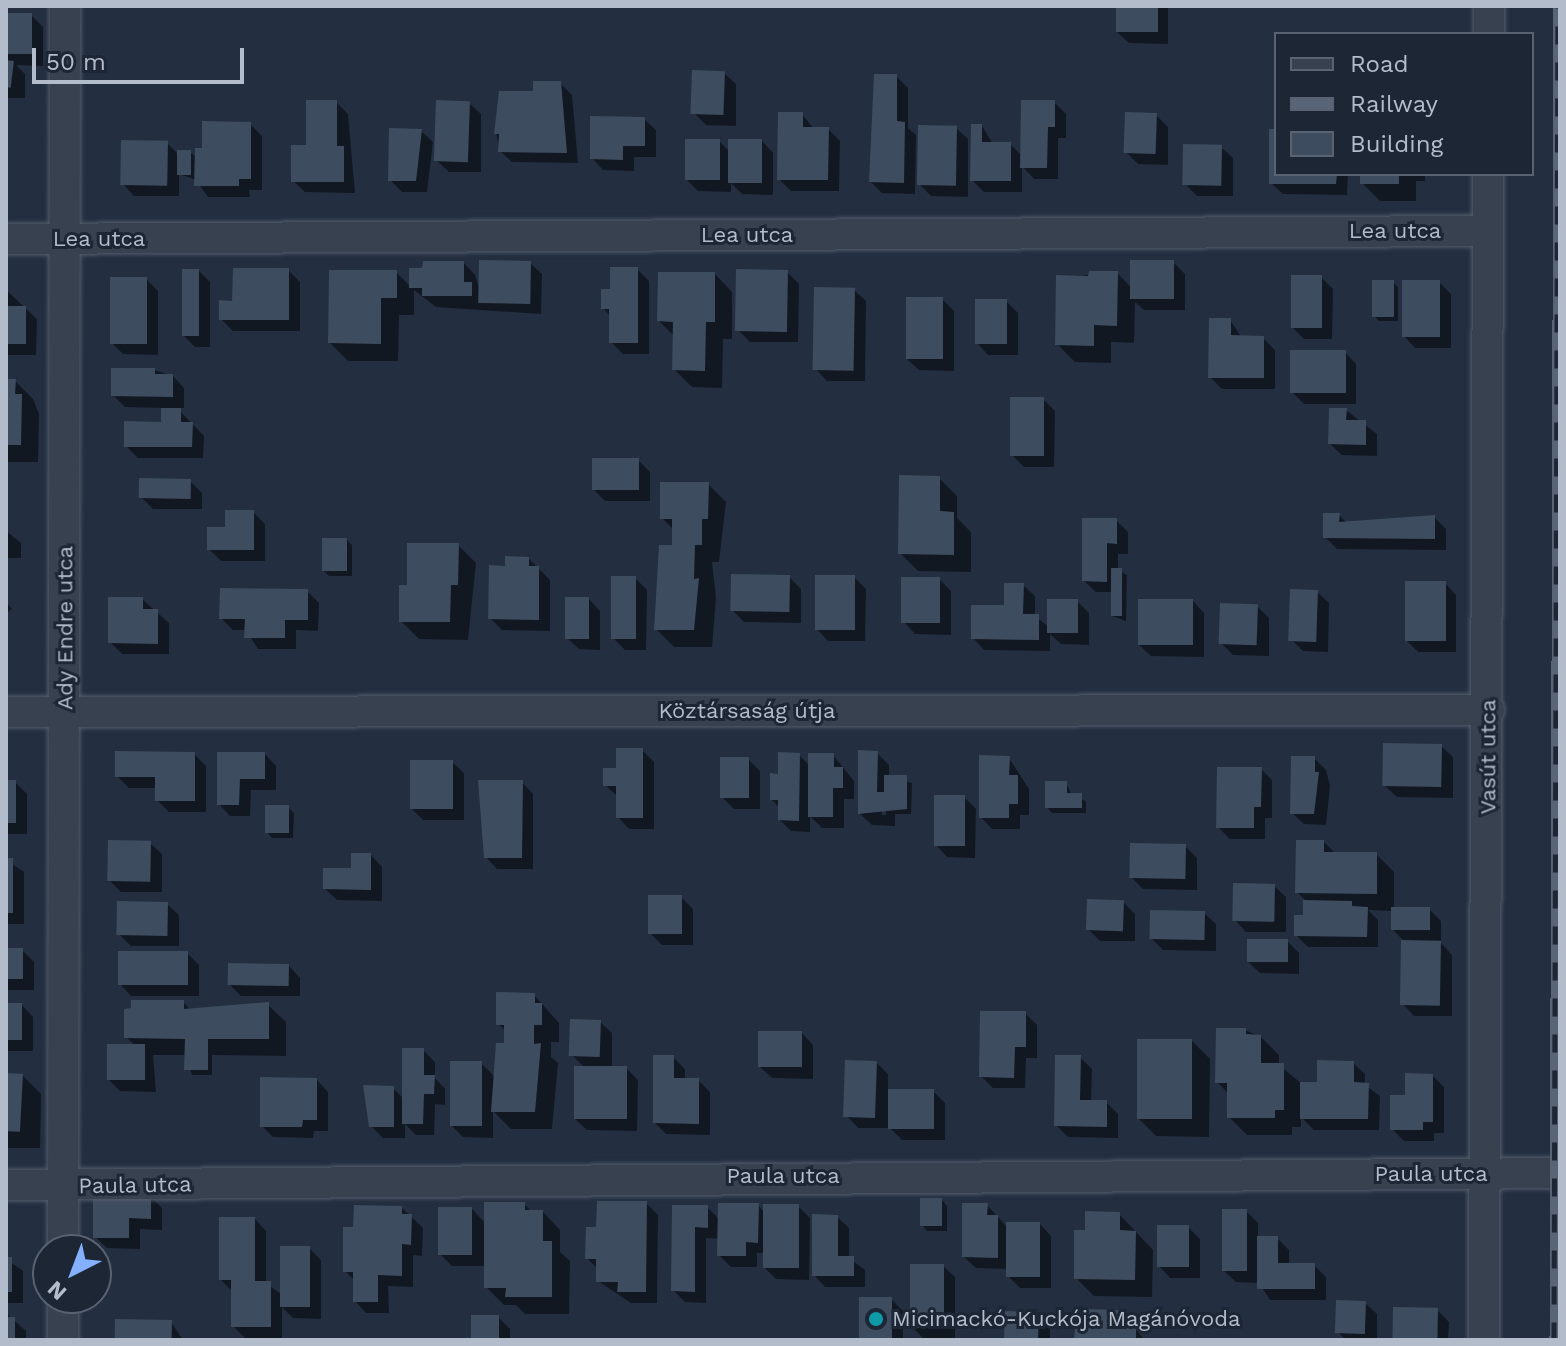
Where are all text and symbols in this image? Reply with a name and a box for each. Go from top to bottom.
scale bar [36,32,248,82]
legend [1274,32,1534,176]
text: 50 m [46,48,106,76]
text: Road [1350,50,1409,78]
text: Railway [1350,90,1438,118]
text: Building [1350,130,1443,158]
street label: Lea utca [1348,218,1442,244]
street label: Lea utca [700,222,794,248]
street label: Lea utca [52,226,146,252]
street label: Ady Endre utca [52,546,78,710]
street label: Köztársaság útja [659,698,835,724]
street label: Vasút utca [1475,700,1501,814]
street label: Paula utca [1374,1161,1488,1187]
street label: Paula utca [726,1163,840,1189]
street label: Paula utca [78,1171,192,1199]
north arrow [32,1234,112,1314]
text: N [43,1276,71,1305]
place label: Micimackó-Kuckója Magánóvoda [892,1306,1241,1332]
marker: Micimackó-Kuckója Magánóvoda [867,1310,885,1328]

